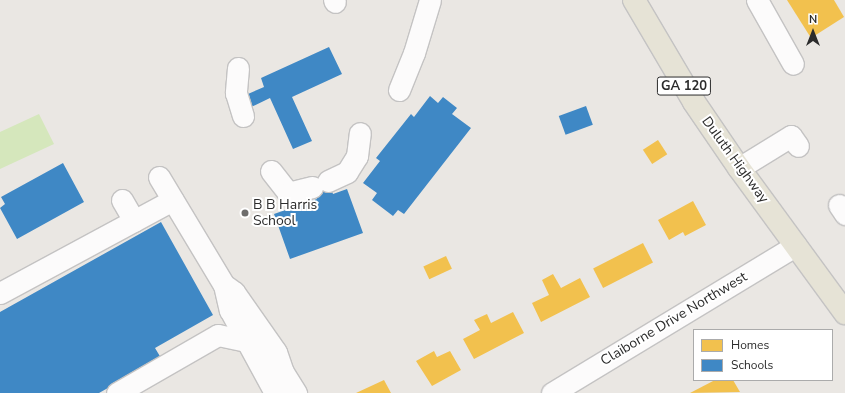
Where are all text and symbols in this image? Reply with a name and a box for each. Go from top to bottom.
north arrow [793,12,833,52]
text: N [809,12,817,27]
road number: GA 120 [656,75,712,97]
street label: Duluth Highway [698,113,772,207]
place label: B B Harris School [253,197,317,230]
marker: B B Harris School [240,208,250,218]
street label: Claiborne Drive Northwest [598,269,750,369]
legend [693,329,833,381]
text: Homes [731,337,769,353]
text: Schools [731,357,773,373]

